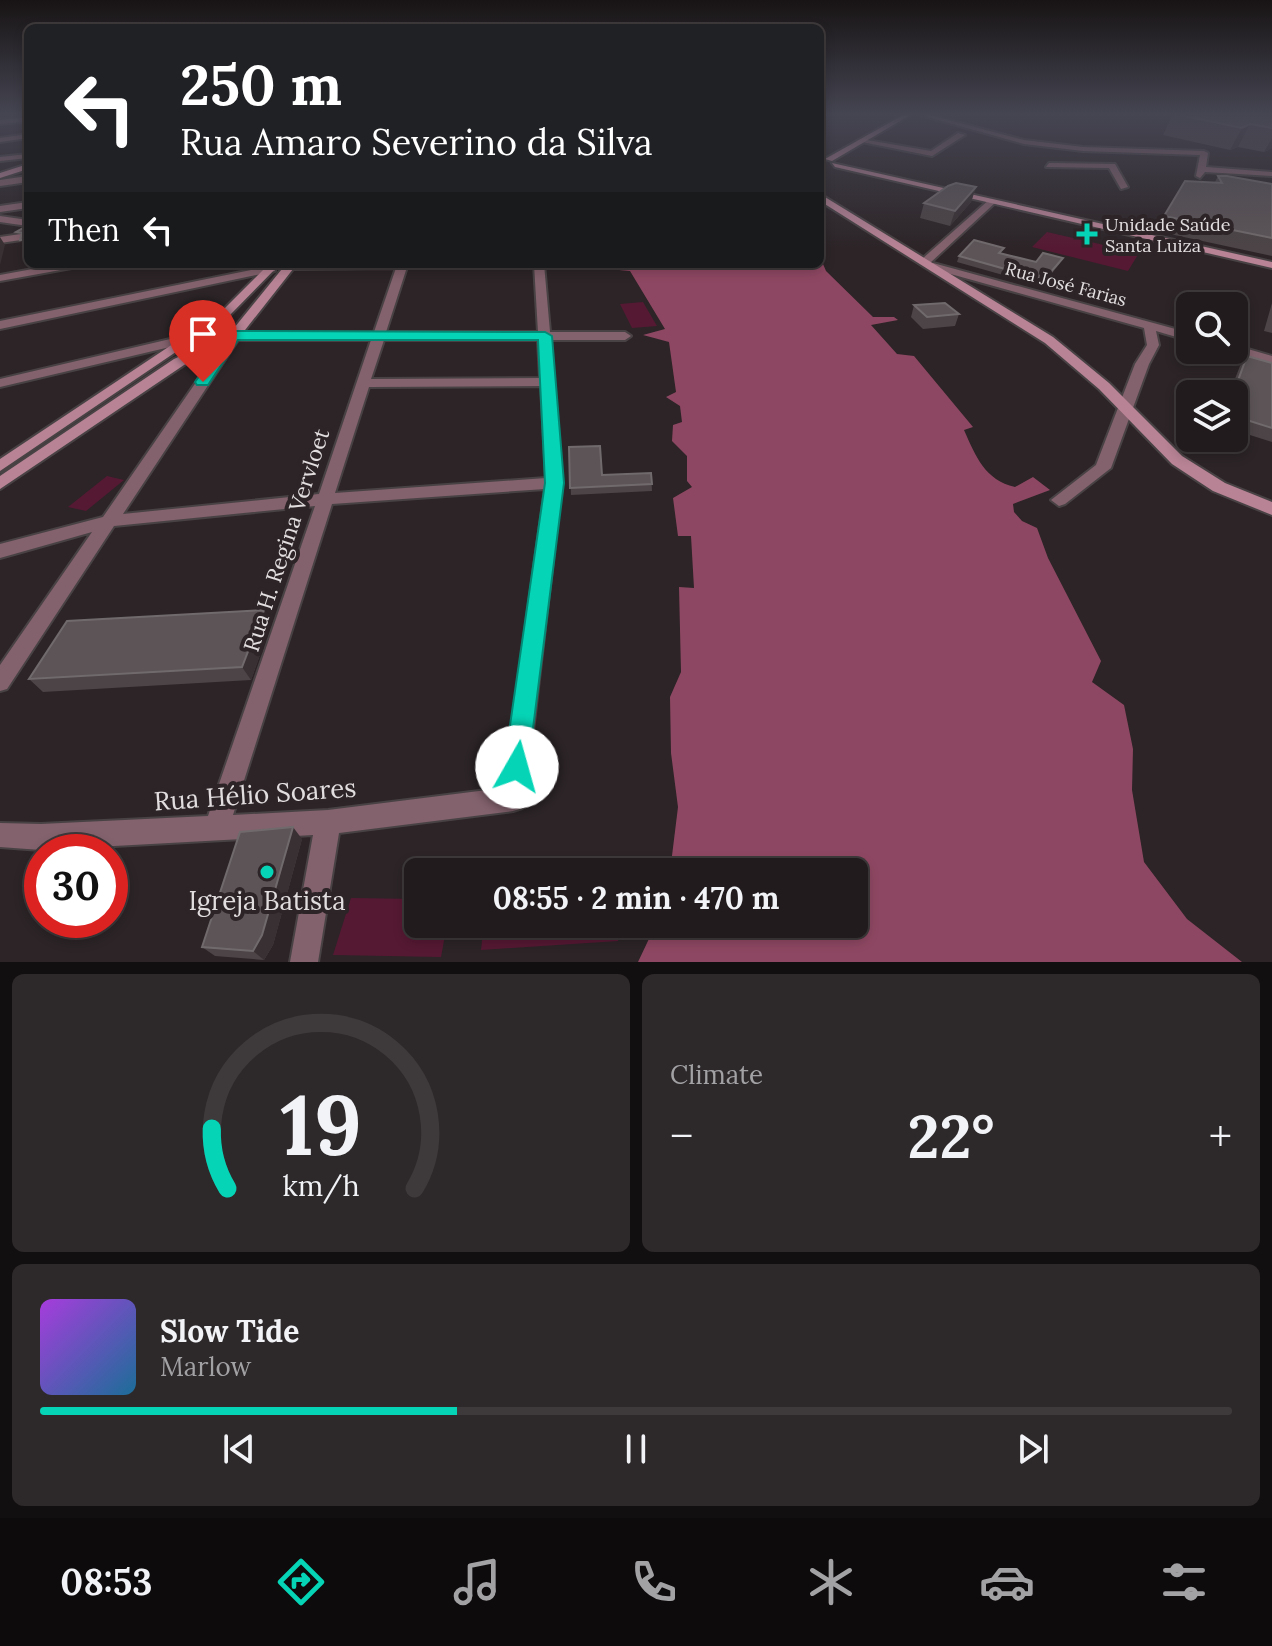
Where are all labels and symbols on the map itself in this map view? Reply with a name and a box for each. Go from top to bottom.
place label: Unidade Saúde Santa Luiza [1105,213,1231,257]
marker: Unidade Saúde Santa Luiza [1076,223,1098,245]
street label: Rua José Farias [1003,257,1129,311]
pin [169,300,237,382]
street label: Rua H. Regina Vervloet [237,425,335,655]
position arrow [475,725,559,809]
street label: Rua Hélio Soares [153,770,357,818]
speed limit sign: 30 [24,834,128,938]
marker: Igreja Batista [258,863,276,881]
place label: Igreja Batista [188,884,346,917]

